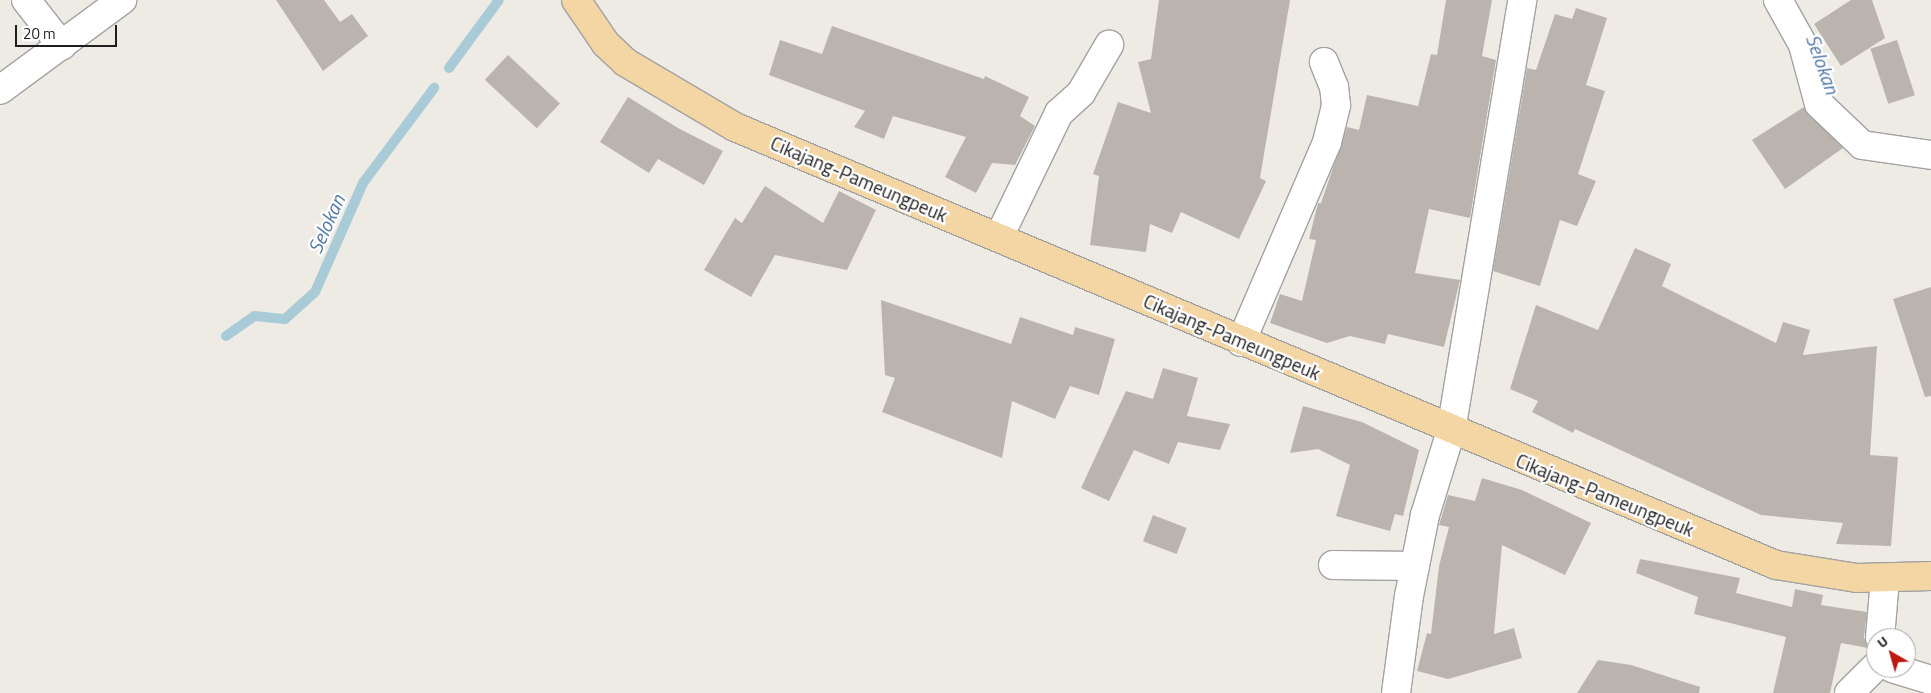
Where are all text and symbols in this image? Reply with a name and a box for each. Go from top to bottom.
scale bar [18,15,120,47]
text: 20 m [23,22,56,45]
water label: Selokan [1801,31,1845,97]
street label: Cikajang-Pameungpeuk [767,131,951,227]
water label: Selokan [302,191,350,257]
street label: Cikajang-Pameungpeuk [1140,289,1324,385]
street label: Cikajang-Pameungpeuk [1513,449,1697,541]
north arrow [1866,628,1916,678]
text: U [1872,630,1892,653]

